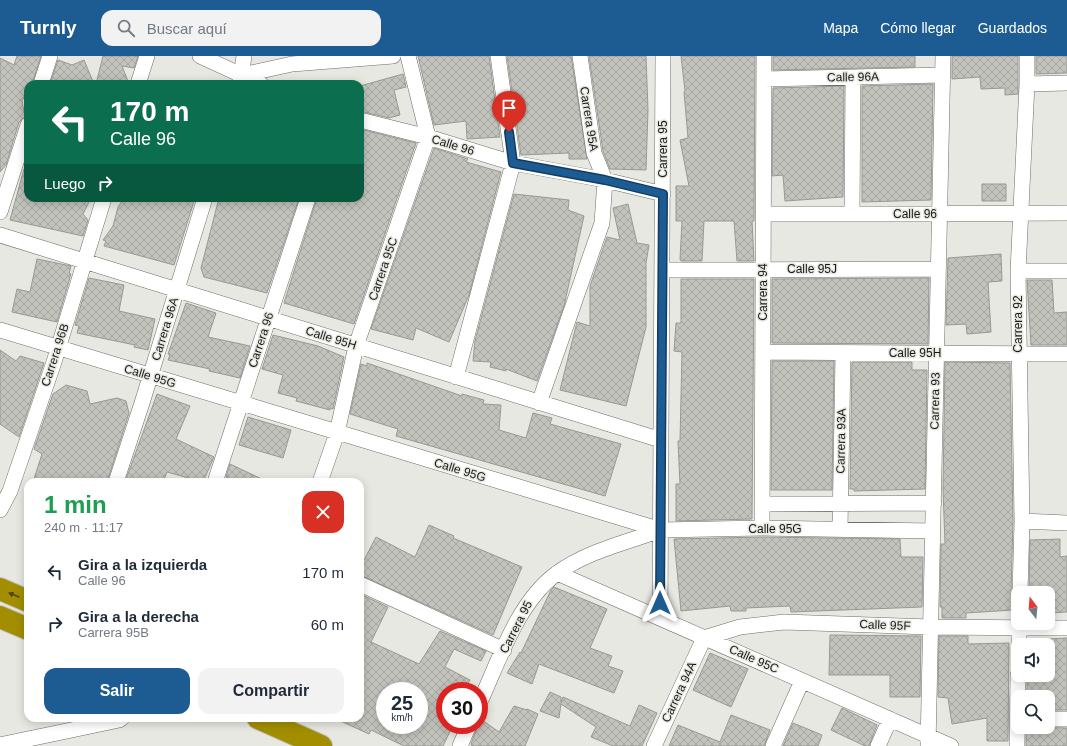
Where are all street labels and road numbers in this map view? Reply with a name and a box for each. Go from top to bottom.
street label: Calle 96A [827,70,879,84]
street label: Carrera 95A [577,86,601,152]
street label: Carrera 95 [656,120,670,178]
street label: Calle 96 [430,132,476,158]
street label: Calle 96 [893,207,937,221]
street label: Carrera 95C [366,235,400,302]
street label: Calle 95J [787,262,837,276]
street label: Carrera 94 [756,263,770,321]
street label: Carrera 92 [1011,295,1025,353]
street label: Carrera 96A [149,296,181,362]
street label: Carrera 96 [245,310,277,369]
street label: Carrera 96B [38,322,72,388]
street label: Calle 95H [304,324,358,352]
street label: Calle 95H [889,346,941,360]
street label: Calle 95G [122,362,178,390]
street label: Carrera 93 [928,372,943,430]
street label: Carrera 93A [833,408,849,474]
street label: Calle 95G [432,456,488,484]
street label: Calle 95G [748,522,802,536]
street label: Carrera 95 [497,598,535,656]
street label: Calle 95F [859,617,911,633]
street label: Calle 95C [727,642,781,676]
street label: Carrera 94A [659,659,699,725]

